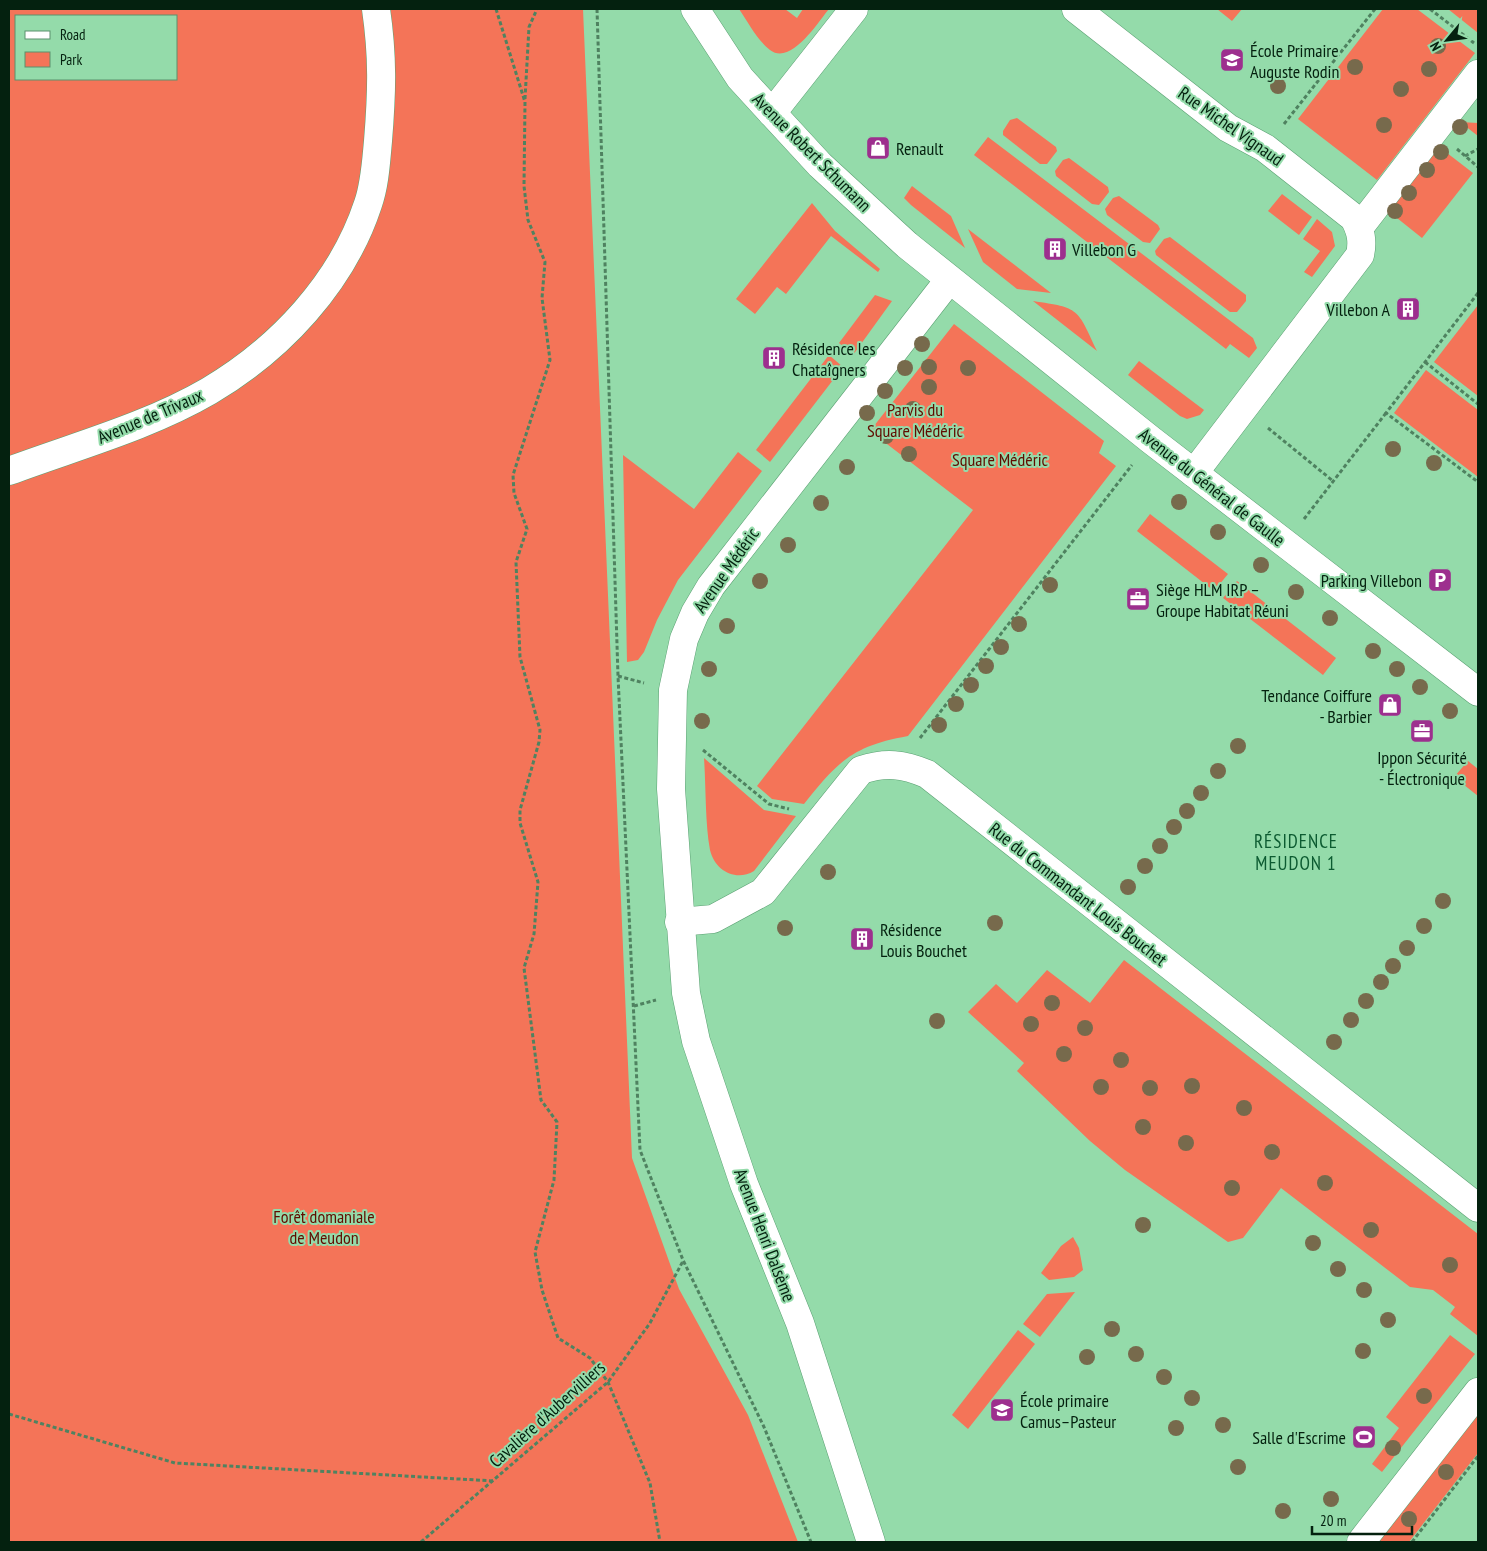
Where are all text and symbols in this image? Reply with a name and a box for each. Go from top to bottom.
legend [15,15,178,80]
north arrow [1422,15,1472,65]
text: Road [60,25,86,44]
place label: École Primaire Auguste Rodin [1250,39,1339,83]
text: N [1426,39,1445,54]
school or university icon: École Primaire Auguste Rodin [1219,47,1245,73]
text: Park [60,50,82,69]
street label: Rue Michel Vignaud [1174,81,1288,171]
street label: Avenue Robert Schumann [748,88,876,216]
shop icon: Renault [865,135,891,161]
place label: Renault [896,137,943,160]
building icon: Villebon G [1042,236,1068,262]
place label: Villebon G [1071,238,1136,261]
building icon: Villebon A [1395,296,1421,322]
place label: Villebon A [1326,298,1390,321]
place label: Résidence les Chataîgners [792,337,876,381]
building icon: Résidence les Chataîgners [761,345,787,371]
street label: Avenue de Trivaux [94,383,207,449]
park label: Parvis du Square Médéric [867,398,964,442]
street label: Avenue du Général de Gaulle [1134,423,1290,551]
park label: Square Médéric [952,448,1049,471]
street label: Avenue Médéric [688,522,764,617]
parking icon: Parking Villebon [1427,567,1453,593]
place label: Parking Villebon [1321,569,1422,592]
place label: Siège HLM IRP – Groupe Habitat Réuni [1156,578,1289,622]
office icon: Siège HLM IRP – Groupe Habitat Réuni [1125,586,1151,612]
place label: Tendance Coiffure - Barbier [1261,684,1372,728]
shop icon: Tendance Coiffure - Barbier [1377,692,1403,718]
office icon: Ippon Sécurité - Électronique [1409,718,1435,744]
place label: Ippon Sécurité - Électronique [1377,746,1467,790]
street label: Rue du Commandant Louis Bouchet [984,817,1172,971]
district label: RÉSIDENCE MEUDON 1 [1254,829,1338,875]
place label: Résidence Louis Bouchet [880,918,967,962]
building icon: Résidence Louis Bouchet [849,926,875,952]
street label: Avenue Henri Dalsème [729,1165,801,1305]
park label: Forêt domaniale de Meudon [273,1205,375,1249]
street label: Cavalière d'Aubervilliers [484,1356,610,1472]
place label: École primaire Camus–Pasteur [1020,1389,1116,1433]
school or university icon: École primaire Camus–Pasteur [989,1397,1015,1423]
sports icon: Salle d'Escrime [1351,1424,1377,1450]
place label: Salle d'Escrime [1252,1426,1346,1449]
scale bar [1312,1504,1412,1536]
text: 20 m [1320,1511,1346,1530]

